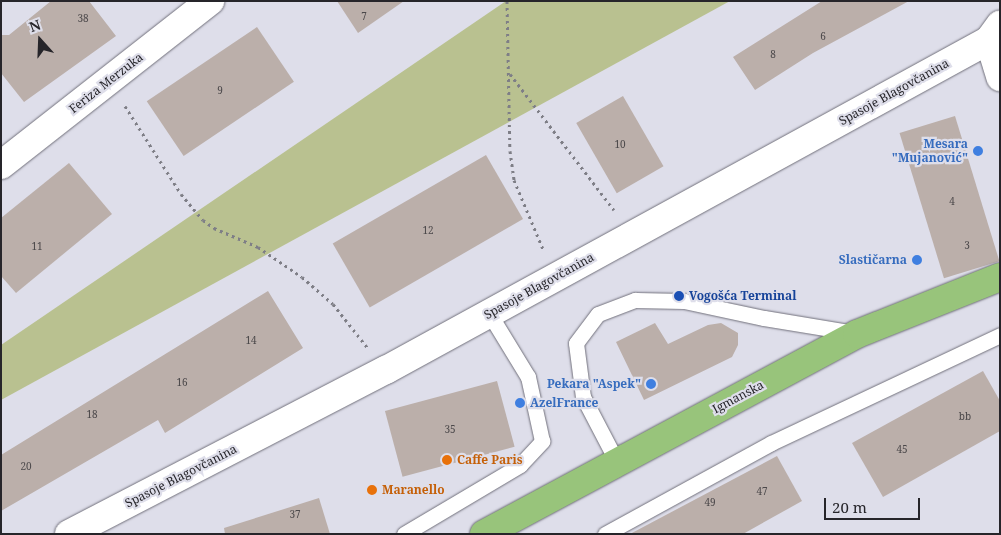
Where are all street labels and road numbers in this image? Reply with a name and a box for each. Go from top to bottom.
street label: Feriza Merzuka [66,50,146,116]
street label: Spasoje Blagovčanina [836,56,952,128]
street label: Spasoje Blagovčanina [481,250,597,322]
street label: Igmanska [710,378,766,416]
street label: Spasoje Blagovčanina [123,442,239,510]

